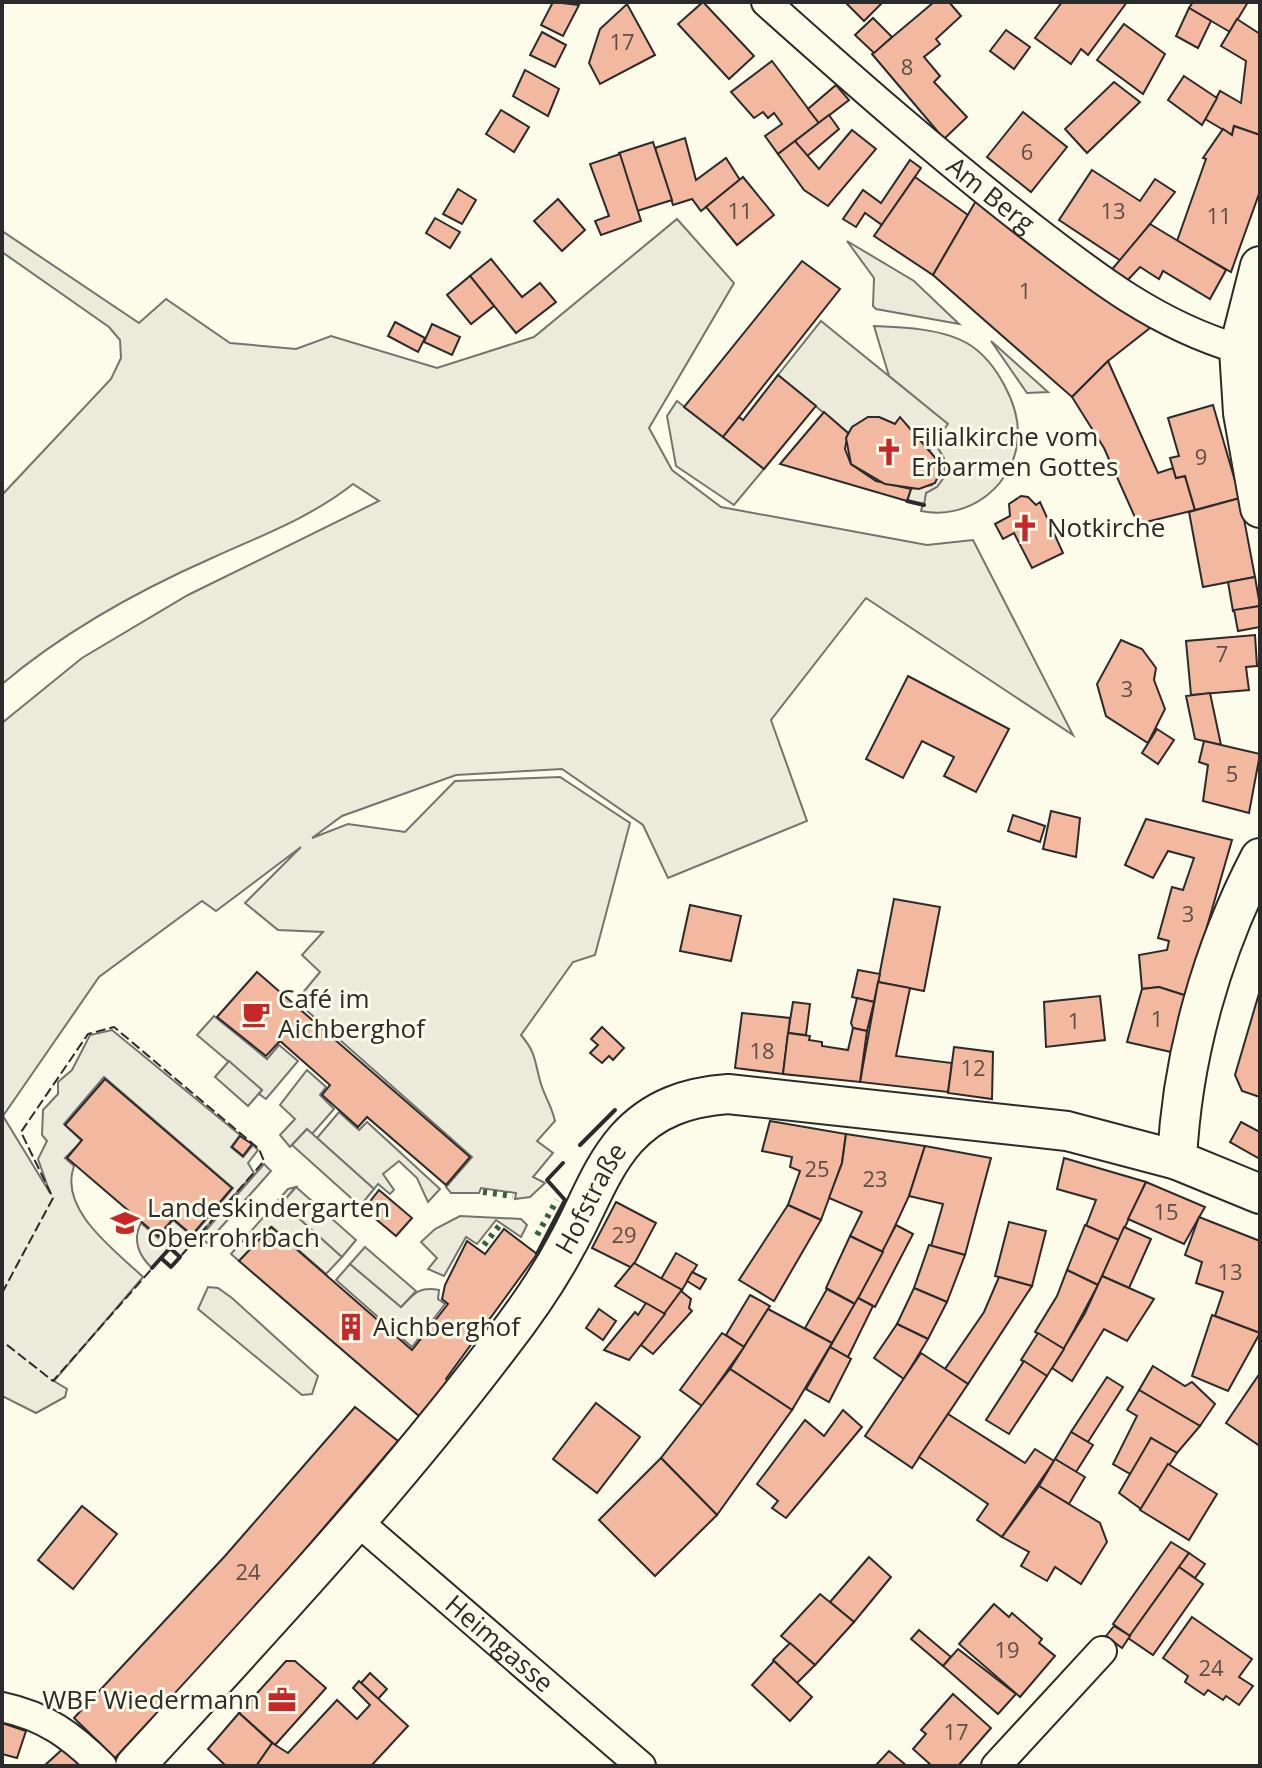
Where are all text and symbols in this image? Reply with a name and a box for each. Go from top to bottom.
house number: 17 [609,26,635,56]
house number: 8 [901,51,913,81]
house number: 6 [1021,136,1033,166]
street label: Am Berg [940,148,1043,240]
house number: 11 [727,195,753,225]
house number: 13 [1100,195,1126,225]
house number: 11 [1206,200,1232,230]
house number: 1 [1019,275,1031,305]
place label: Filialkirche vom Erbarmen Gottes [911,418,1119,484]
church icon: Filialkirche vom Erbarmen Gottes [874,437,904,467]
house number: 9 [1195,441,1207,471]
place label: Notkirche [1047,509,1165,545]
church icon: Notkirche [1010,513,1040,543]
house number: 7 [1216,638,1228,668]
house number: 3 [1121,673,1133,703]
house number: 5 [1226,758,1238,788]
house number: 3 [1182,898,1194,928]
place label: Café im Aichberghof [278,980,426,1046]
cafe icon: Café im Aichberghof [241,999,271,1029]
house number: 1 [1151,1003,1163,1033]
house number: 1 [1068,1005,1080,1035]
house number: 18 [749,1035,775,1065]
house number: 12 [960,1052,986,1082]
street label: Hofstraße [546,1135,634,1261]
house number: 25 [804,1153,830,1183]
house number: 23 [862,1163,888,1193]
place label: Landeskindergarten Oberrohrbach [147,1189,390,1255]
house number: 15 [1153,1196,1179,1226]
school or university icon: Landeskindergarten Oberrohrbach [110,1208,140,1238]
house number: 29 [611,1219,637,1249]
house number: 13 [1217,1256,1243,1286]
place label: Aichberghof [373,1308,521,1344]
building icon: Aichberghof [336,1312,366,1342]
house number: 24 [235,1556,261,1586]
street label: Heimgasse [438,1586,562,1700]
house number: 19 [994,1634,1020,1664]
house number: 24 [1198,1652,1224,1682]
place label: WBF Wiedermann [42,1681,260,1717]
office icon: WBF Wiedermann [267,1685,297,1715]
house number: 17 [943,1716,969,1746]

